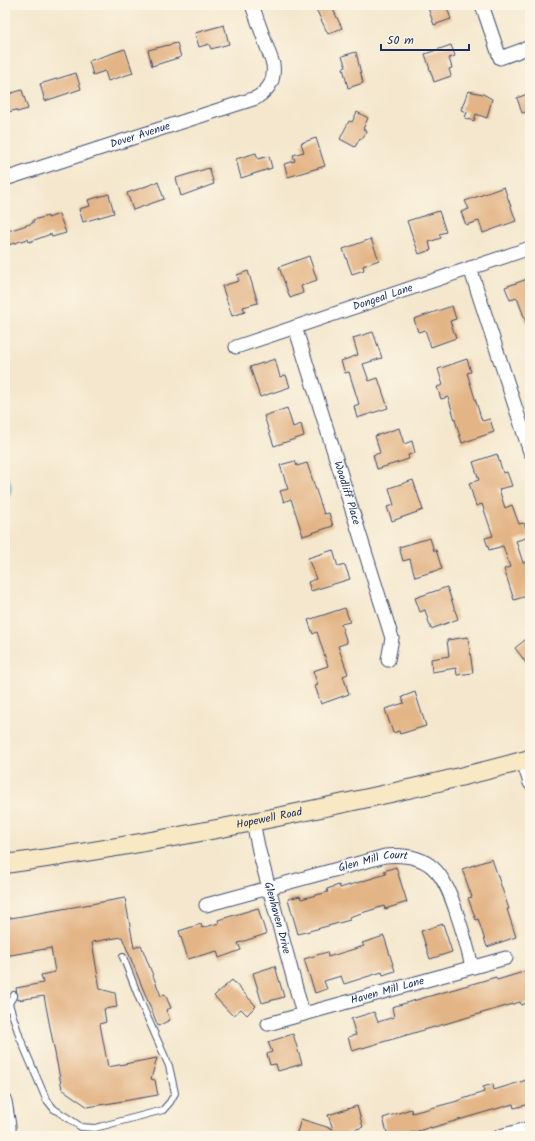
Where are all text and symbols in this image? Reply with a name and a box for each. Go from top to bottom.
scale bar [381,26,469,52]
text: 50 m [387,31,414,50]
street label: Dover Avenue [108,117,173,154]
street label: Dongeal Lane [350,279,415,316]
street label: Woodliff Place [328,459,365,527]
street label: Hopewell Road [235,803,304,834]
street label: Glen Mill Court [336,847,410,877]
street label: Glenhaven Drive [259,880,295,956]
street label: Haven Mill Lane [349,972,426,1010]

